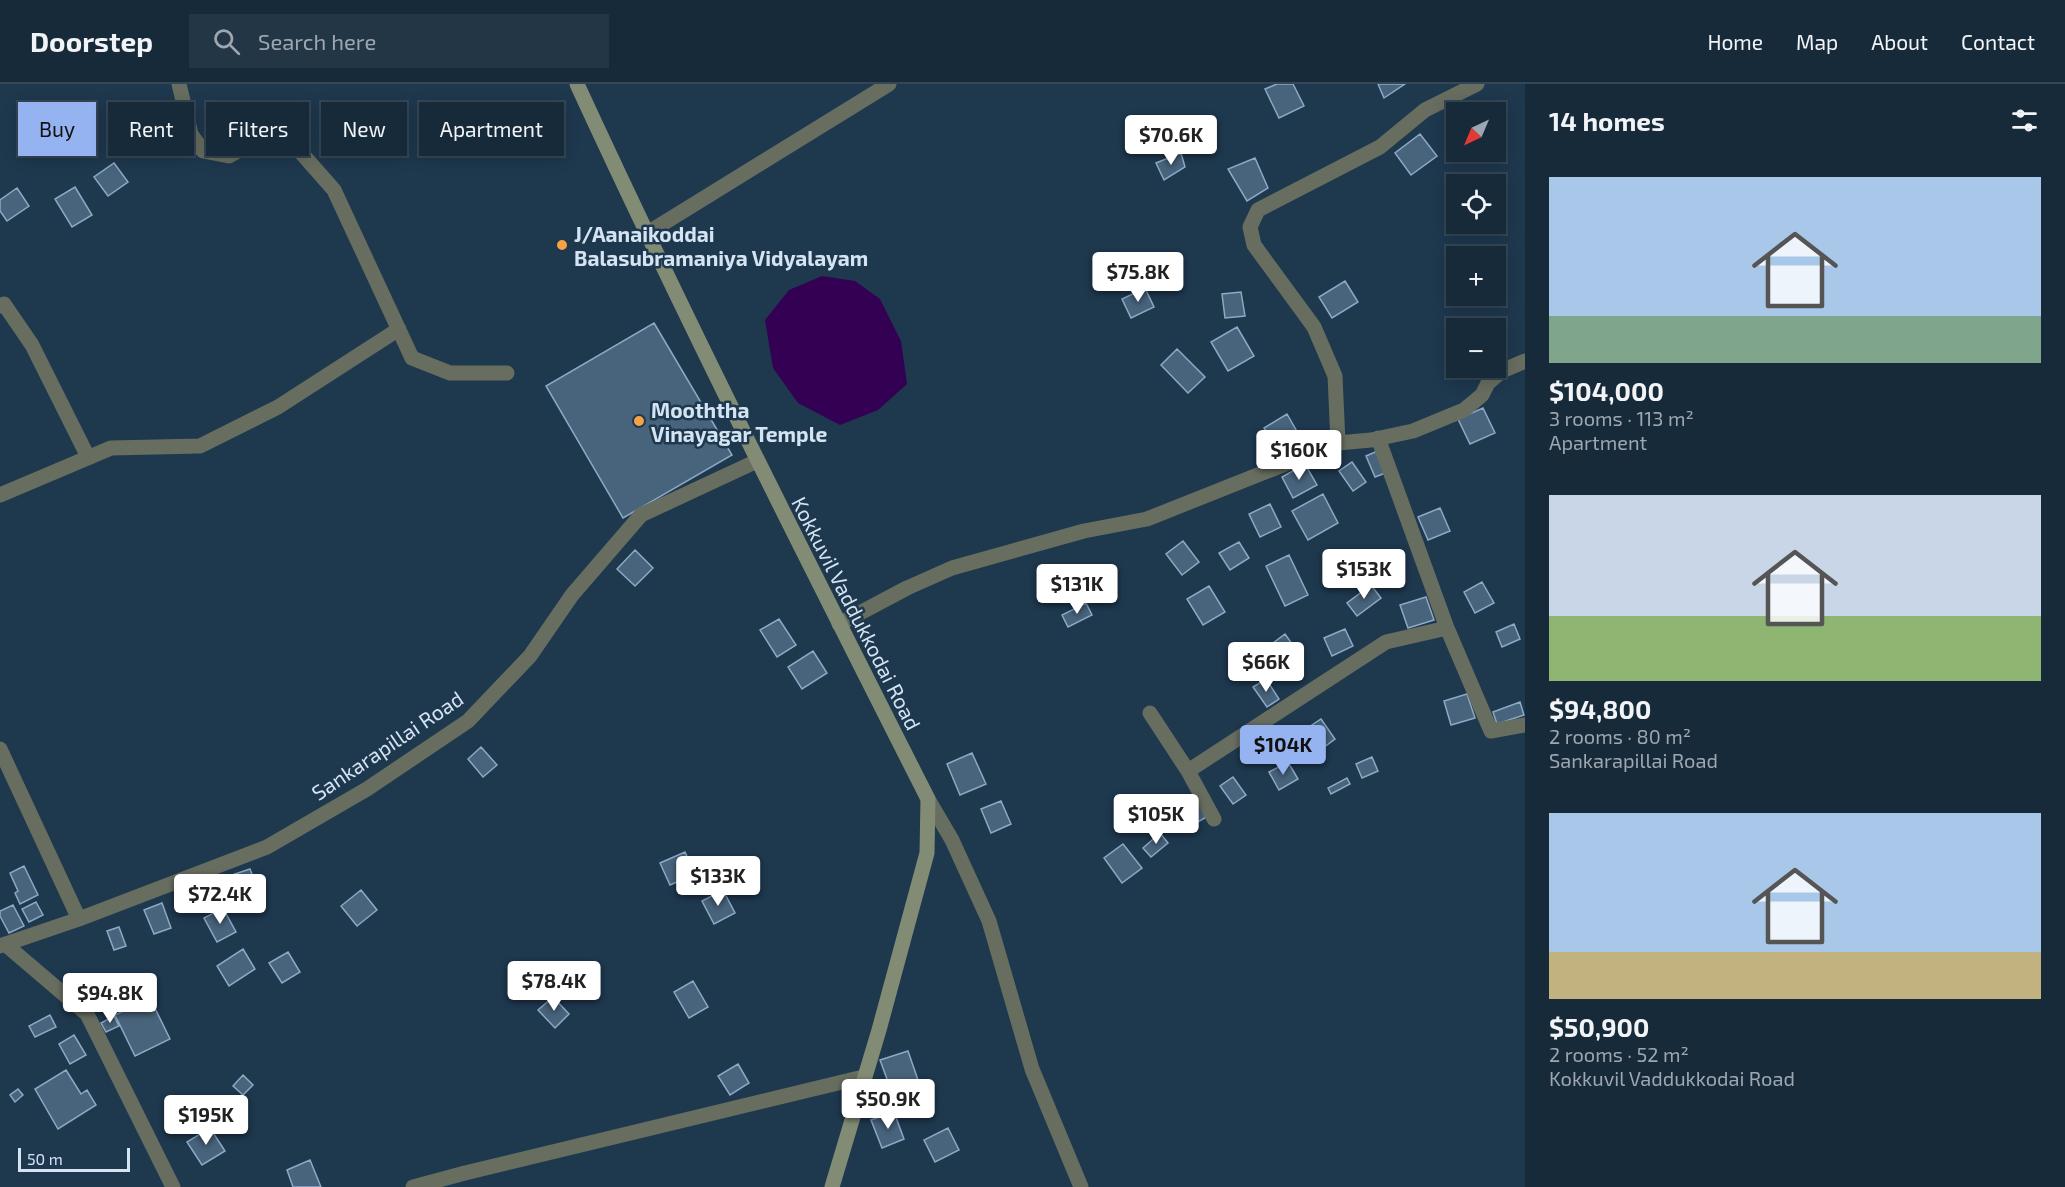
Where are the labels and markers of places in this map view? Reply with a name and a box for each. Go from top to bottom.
pin: $70.6K [1122,115,1220,166]
place label: J/Aanaikoddai Balasubramaniya Vidyalayam [574,221,868,271]
marker: J/Aanaikoddai Balasubramaniya Vidyalayam [555,238,569,252]
pin: $75.8K [1089,252,1187,303]
place label: Mooththa Vinayagar Temple [651,397,828,447]
marker: Mooththa Vinayagar Temple [632,414,646,428]
pin: $160K [1257,430,1341,481]
pin: $153K [1322,549,1406,600]
pin: $131K [1035,564,1119,615]
pin: $66K [1230,642,1302,693]
pin: $104K [1241,725,1325,776]
pin: $105K [1114,794,1198,845]
pin: $133K [676,856,760,907]
pin: $72.4K [171,874,269,925]
pin: $78.4K [505,961,603,1012]
pin: $94.8K [61,973,159,1024]
pin: $50.9K [839,1079,937,1130]
pin: $195K [164,1095,248,1146]

